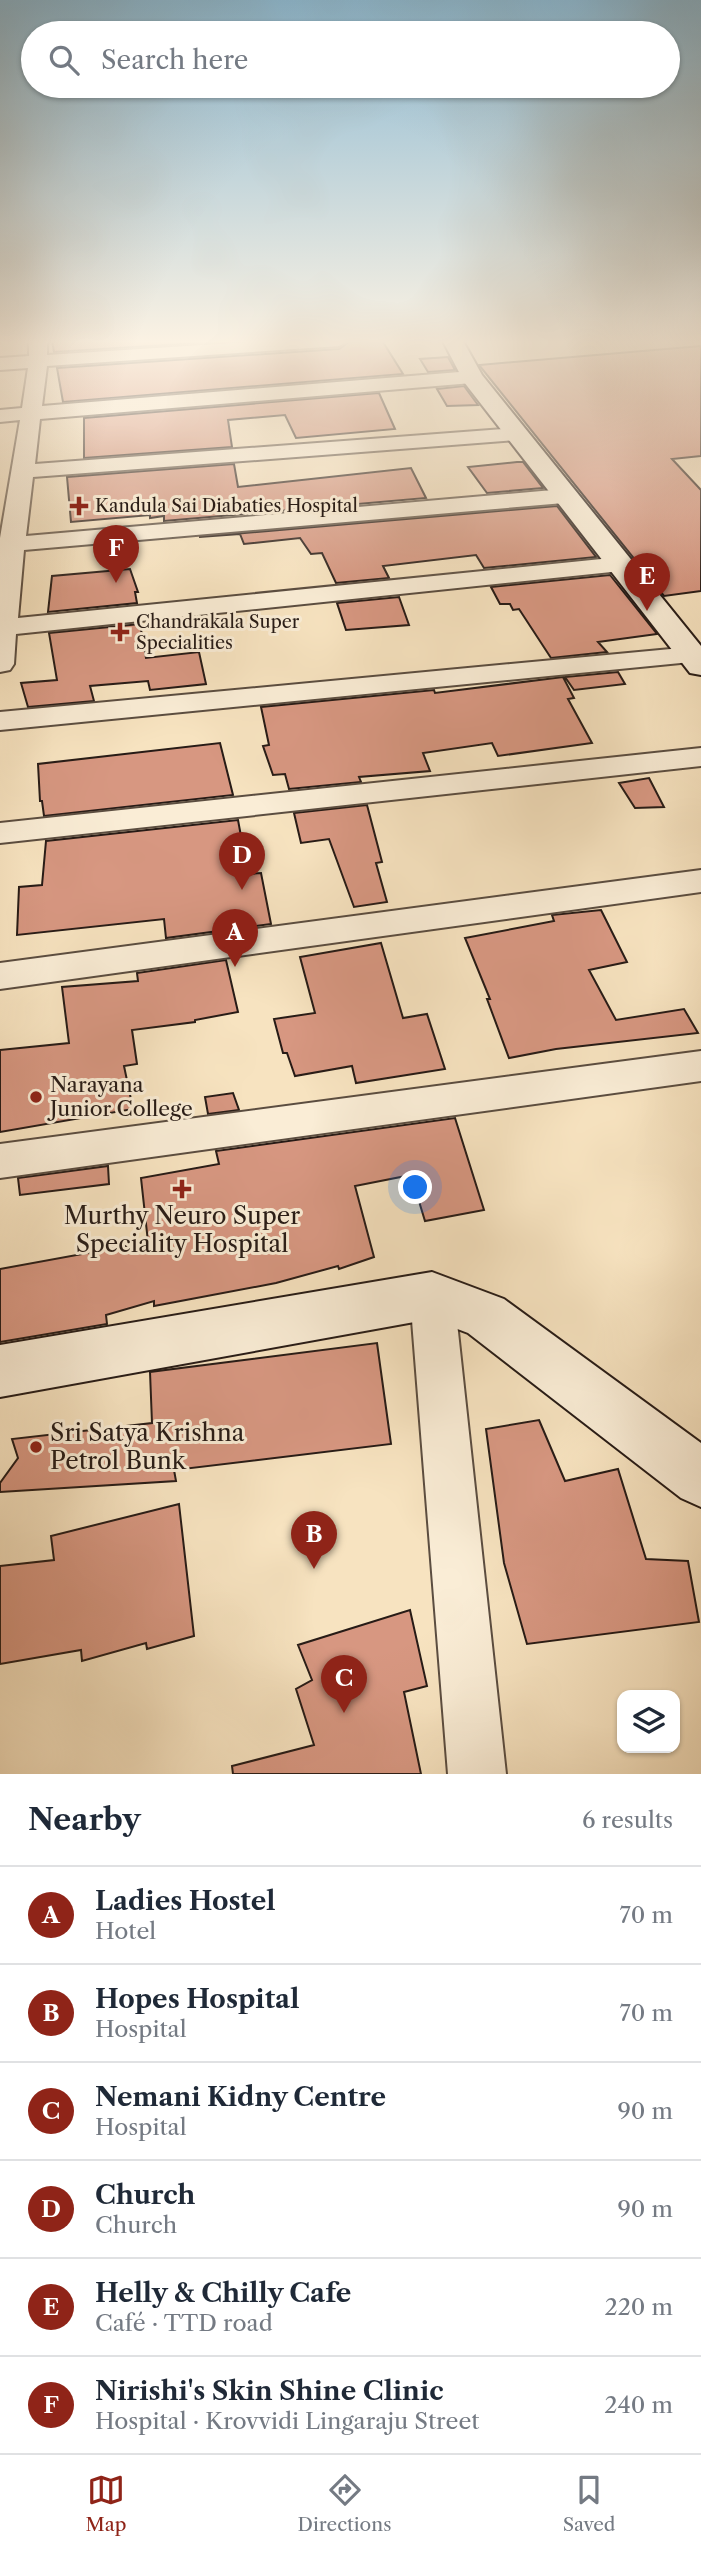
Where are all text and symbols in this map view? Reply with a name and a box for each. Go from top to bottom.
search box [21,21,680,98]
icon: search [45,41,83,79]
text: Search here [101,44,248,76]
place label: Kandula Sai Diabaties Hospital [95,495,358,517]
marker: Kandula Sai Diabaties Hospital [69,496,89,516]
pin: F [93,525,139,583]
pin: E [624,553,670,611]
place label: Chandrakala Super Specialities [136,611,300,654]
marker: Chandrakala Super Specialities [110,622,130,642]
pin: D [219,832,265,890]
pin: A [212,909,258,967]
place label: Narayana Junior College [47,1072,193,1121]
marker: Narayana Junior College [28,1089,44,1105]
your location [398,1170,432,1204]
marker: Murthy Neuro Super Speciality Hospital [172,1179,192,1199]
place label: Murthy Neuro Super Speciality Hospital [64,1201,300,1258]
place label: Sri Satya Krishna Petrol Bunk [50,1418,245,1475]
marker: Sri Satya Krishna Petrol Bunk [28,1439,44,1455]
pin: B [291,1511,337,1569]
pin: C [321,1655,367,1713]
map controls [617,1690,680,1753]
button: layers [617,1690,680,1753]
text: Nearby [28,1801,141,1838]
text: 6 results [582,1806,673,1834]
text: Ladies Hostel [95,1885,275,1917]
text: A [42,1901,60,1929]
text: 70 m [620,1901,673,1929]
text: Hotel [95,1917,156,1945]
text: Hopes Hospital [95,1983,299,2015]
text: B [42,1999,60,2027]
text: 70 m [620,1999,673,2027]
text: Hospital [95,2015,187,2043]
text: Nemani Kidny Centre [95,2081,386,2113]
text: C [42,2097,60,2125]
text: 90 m [617,2097,673,2125]
text: Hospital [95,2113,187,2141]
text: Church [95,2179,195,2211]
text: D [41,2195,61,2223]
text: 90 m [617,2195,673,2223]
text: Church [95,2211,177,2239]
text: Helly & Chilly Cafe [95,2277,351,2309]
text: E [43,2293,59,2321]
text: 220 m [604,2293,673,2321]
text: Café · TTD road [95,2309,273,2337]
text: Nirishi's Skin Shine Clinic [95,2375,443,2407]
text: F [43,2391,59,2419]
text: 240 m [604,2391,673,2419]
text: Hospital · Krovvidi Lingaraju Street [95,2407,479,2435]
tab: Map [86,2471,126,2536]
tab: Directions [298,2471,391,2536]
tab: Saved [563,2471,615,2536]

